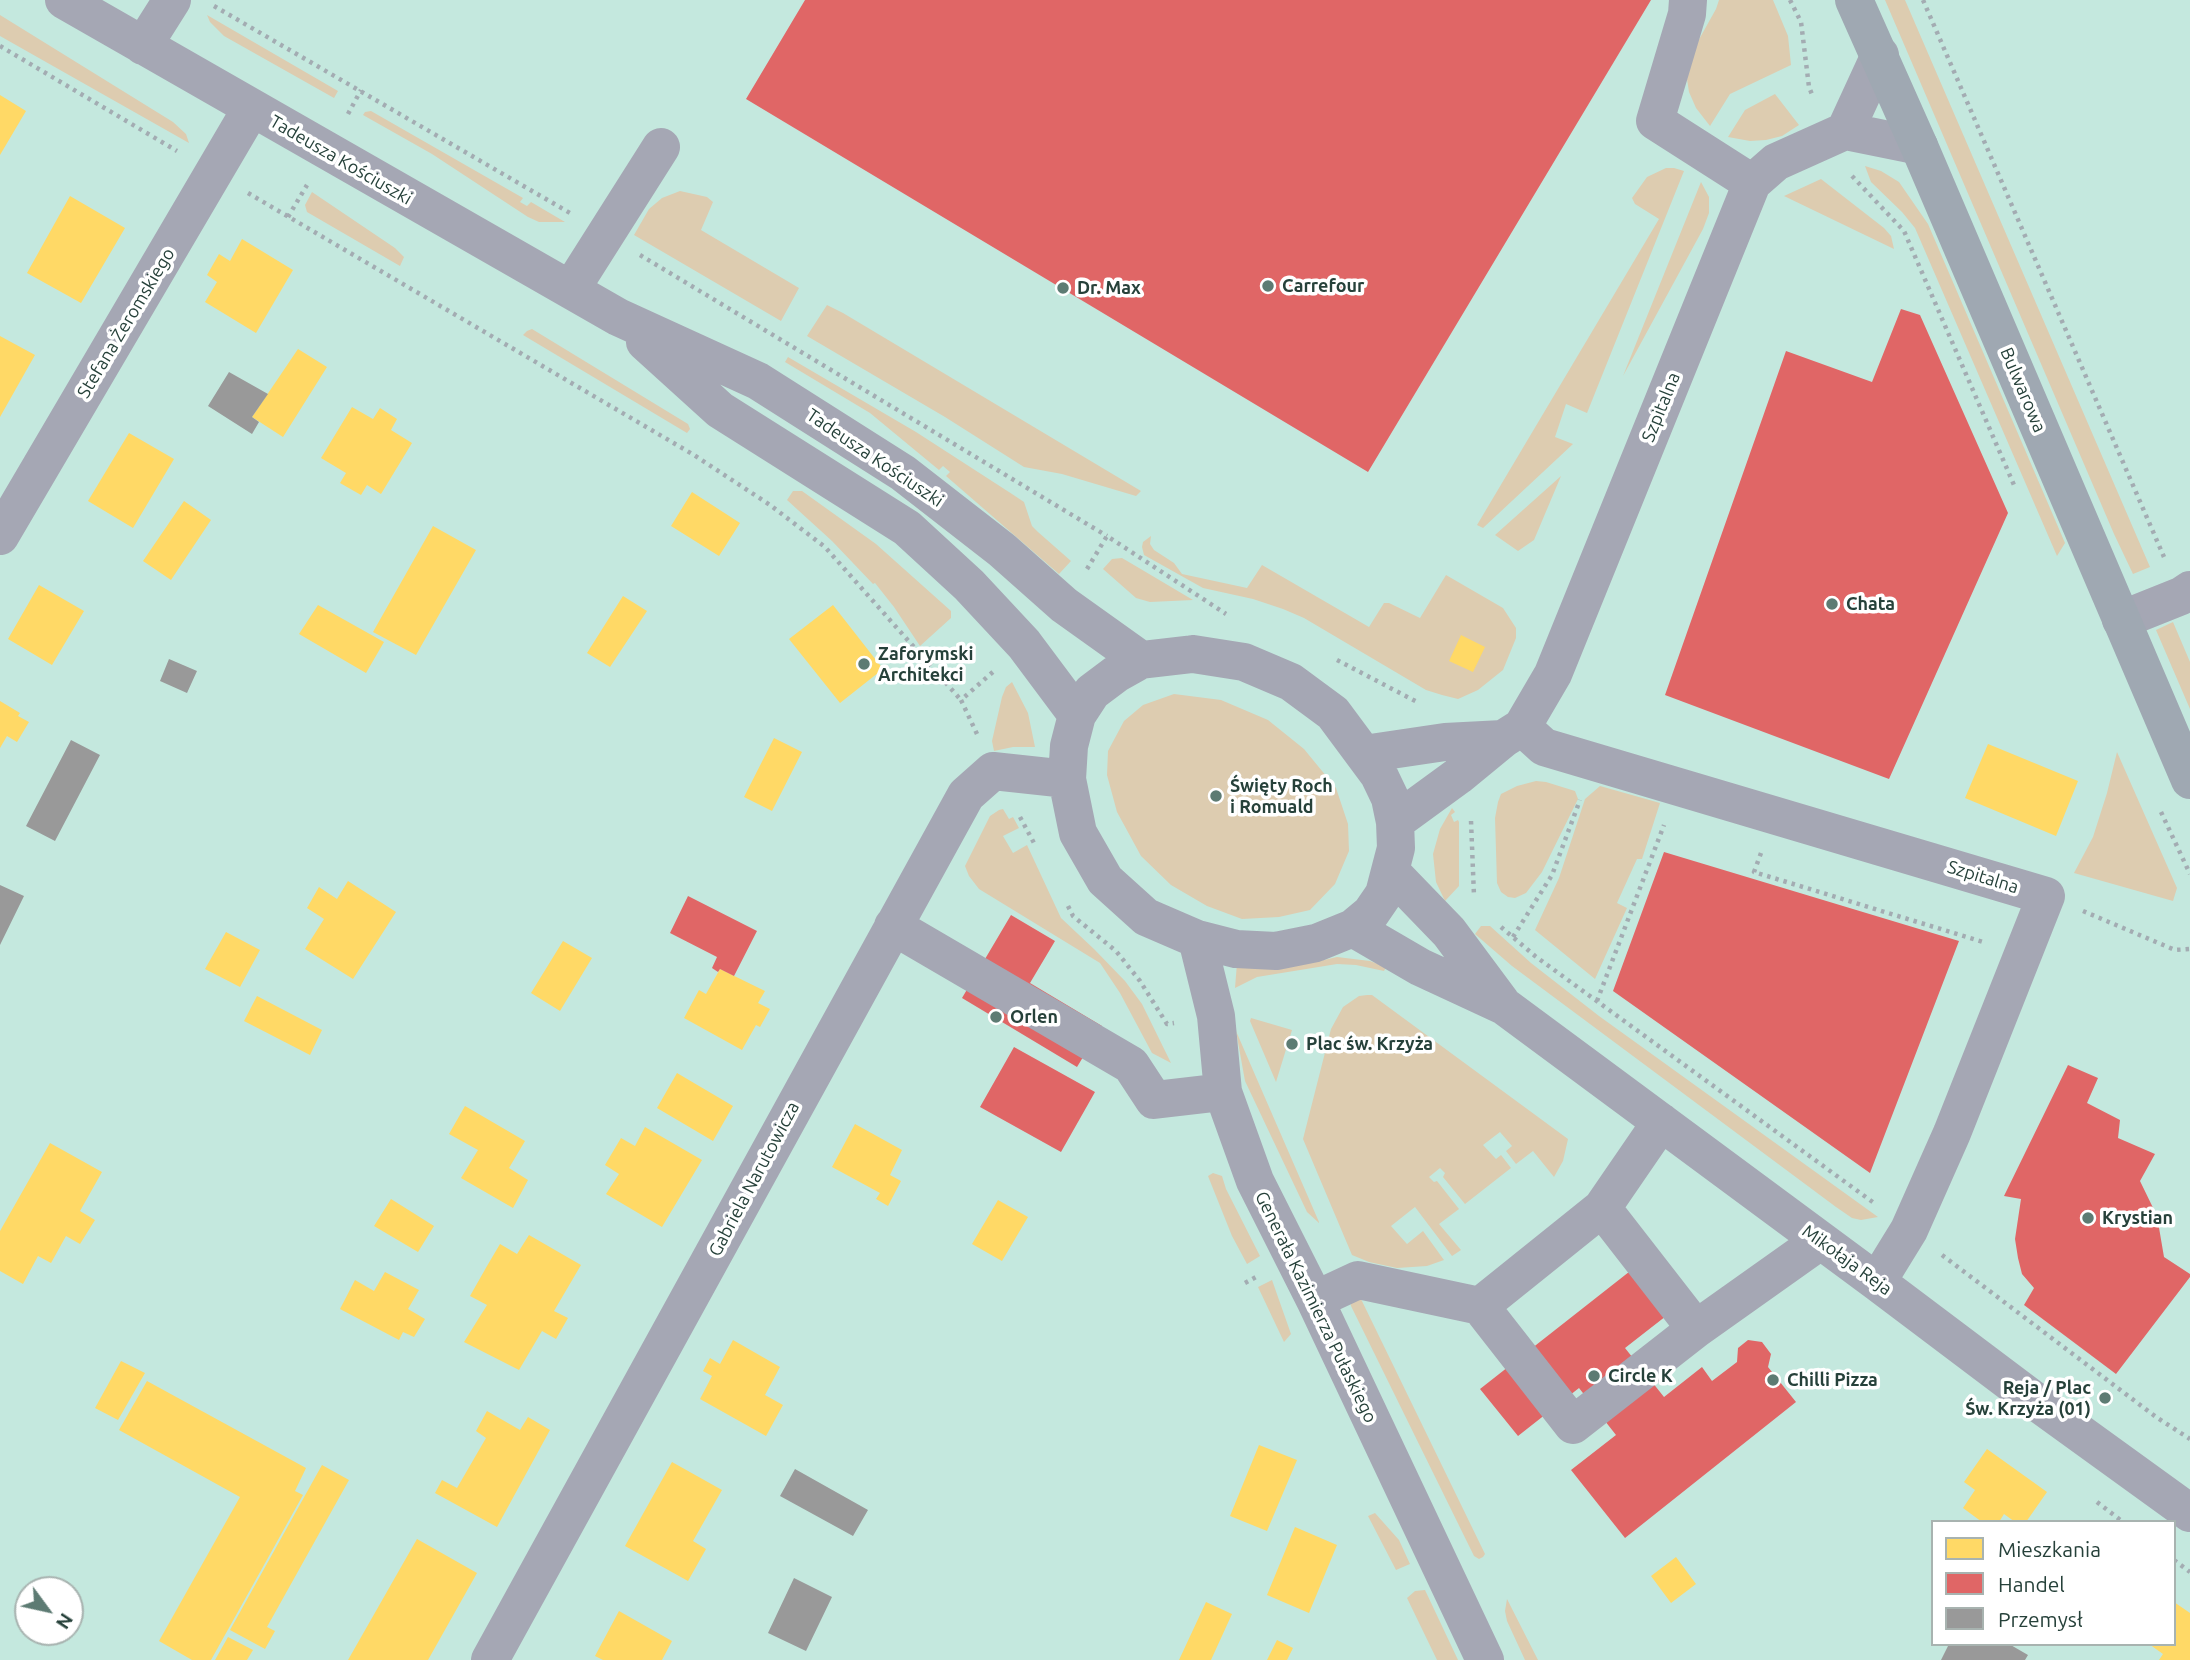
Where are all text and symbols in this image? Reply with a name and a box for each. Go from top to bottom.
street label: Tadeusza Kościuszki [266,111,416,209]
street label: Stefana Żeromskiego [73,244,179,402]
place label: Carrefour [1282,275,1365,297]
place label: Dr. Max [1077,277,1141,299]
marker: Carrefour [1260,278,1276,294]
marker: Dr. Max [1055,280,1071,296]
street label: Bulwarowa [1995,344,2051,436]
street label: Szpitalna [1637,369,1685,445]
street label: Tadeusza Kościuszki [802,404,948,512]
place label: Chata [1846,593,1895,615]
marker: Chata [1824,596,1840,612]
place label: Zaforymski Architekci [878,643,973,686]
marker: Zaforymski Architekci [856,656,872,672]
place label: Święty Roch i Romuald [1230,775,1333,818]
marker: Święty Roch i Romuald [1208,788,1224,804]
street label: Szpitalna [1945,856,2021,898]
place label: Orlen [1010,1006,1058,1028]
marker: Orlen [988,1009,1004,1025]
place label: Plac św. Krzyża [1306,1033,1433,1055]
marker: Plac św. Krzyża [1284,1036,1300,1052]
street label: Gabriela Narutowicza [704,1098,804,1260]
street label: Generała Kazimierza Pułaskiego [1250,1188,1382,1426]
place label: Krystian [2102,1207,2173,1229]
marker: Krystian [2080,1210,2096,1226]
street label: Mikołaja Reja [1798,1220,1896,1300]
place label: Circle K [1608,1365,1673,1387]
marker: Circle K [1586,1368,1602,1384]
place label: Chilli Pizza [1787,1369,1878,1391]
marker: Chilli Pizza [1765,1372,1781,1388]
place label: Reja / Plac Św. Krzyża (01) [1965,1377,2091,1420]
marker: Reja / Plac Św. Krzyża (01) [2097,1390,2113,1406]
legend [1931,1520,2176,1646]
text: Mieszkania [1998,1537,2101,1561]
text: Handel [1998,1572,2065,1596]
north arrow [14,1576,84,1646]
text: Przemysł [1998,1607,2083,1631]
text: N [52,1609,78,1633]

